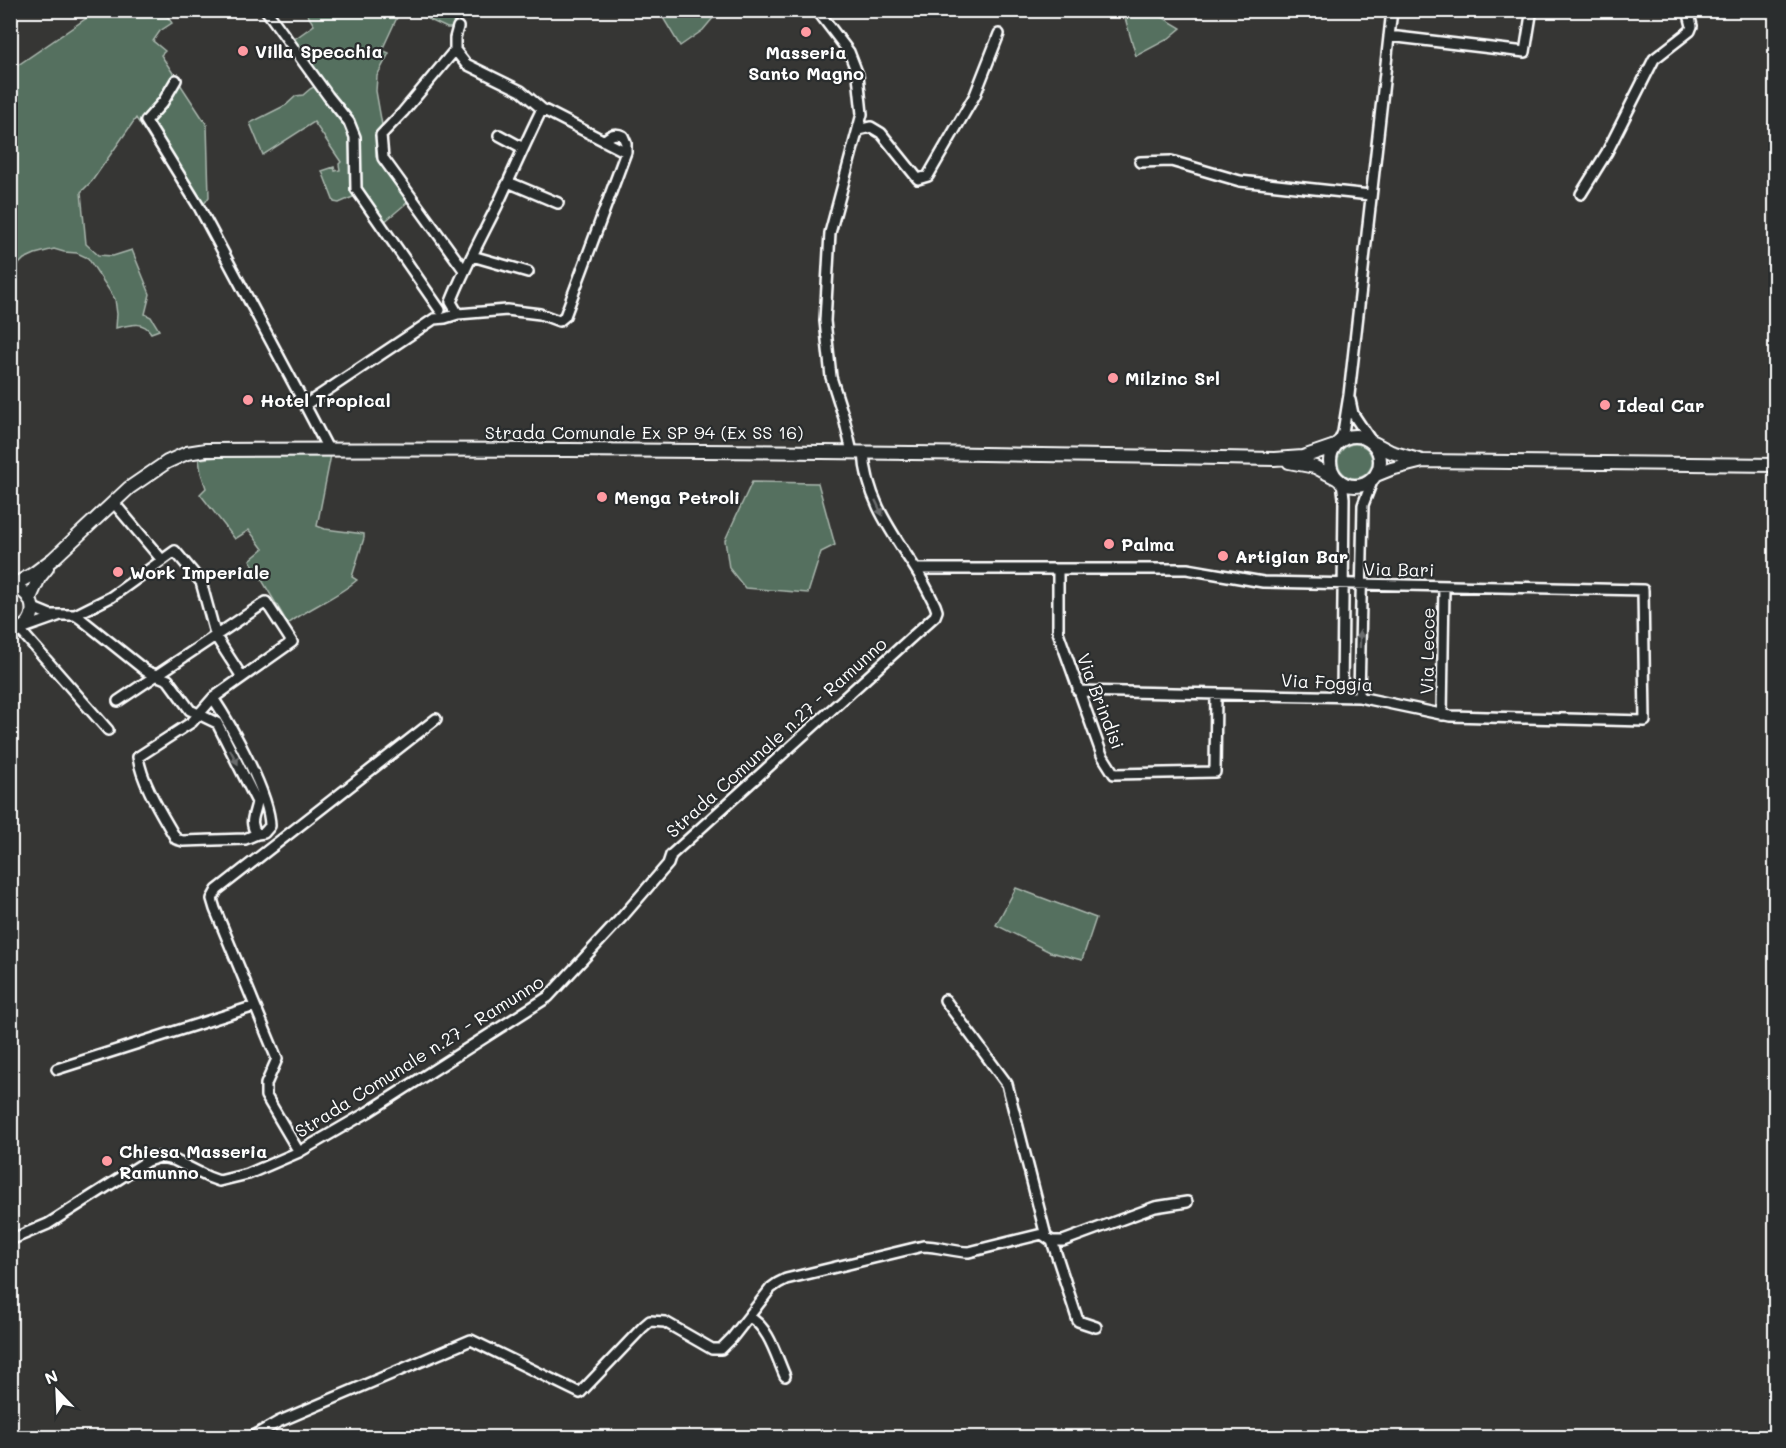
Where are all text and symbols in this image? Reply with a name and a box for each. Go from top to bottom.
marker: Masseria Santo Magno [799,25,813,39]
place label: Villa Specchia [255,39,383,63]
place label: Masseria Santo Magno [748,40,864,85]
marker: Villa Specchia [236,44,250,58]
place label: Milzinc Srl [1125,366,1220,390]
marker: Milzinc Srl [1106,371,1120,385]
place label: Hotel Tropical [260,388,391,412]
marker: Hotel Tropical [241,393,255,407]
place label: Ideal Car [1617,393,1704,417]
marker: Ideal Car [1598,398,1612,412]
street label: Strada Comunale Ex SP 94 (Ex SS 16) [485,420,803,444]
place label: Menga Petroli [614,485,740,509]
marker: Menga Petroli [595,490,609,504]
one-way arrow [874,499,883,516]
place label: Palma [1121,532,1175,556]
marker: Palma [1102,537,1116,551]
place label: Artigian Bar [1235,544,1348,568]
marker: Artigian Bar [1216,549,1230,563]
street label: Via Bari [1363,556,1435,582]
place label: Work Imperiale [130,560,270,584]
marker: Work Imperiale [111,565,125,579]
street label: Via Lecce [1414,607,1440,695]
one-way arrow [1355,629,1365,648]
street label: Strada Comunale n.27 - Ramunno [661,631,892,843]
street label: Via Brindisi [1072,650,1130,752]
street label: Via Foggia [1280,668,1374,696]
one-way arrow [229,748,239,765]
street label: Strada Comunale n.27 - Ramunno [290,969,548,1143]
place label: Chiesa Masseria Ramunno [119,1139,267,1184]
marker: Chiesa Masseria Ramunno [100,1154,114,1168]
north arrow [27,1361,87,1421]
text: N [41,1365,61,1389]

